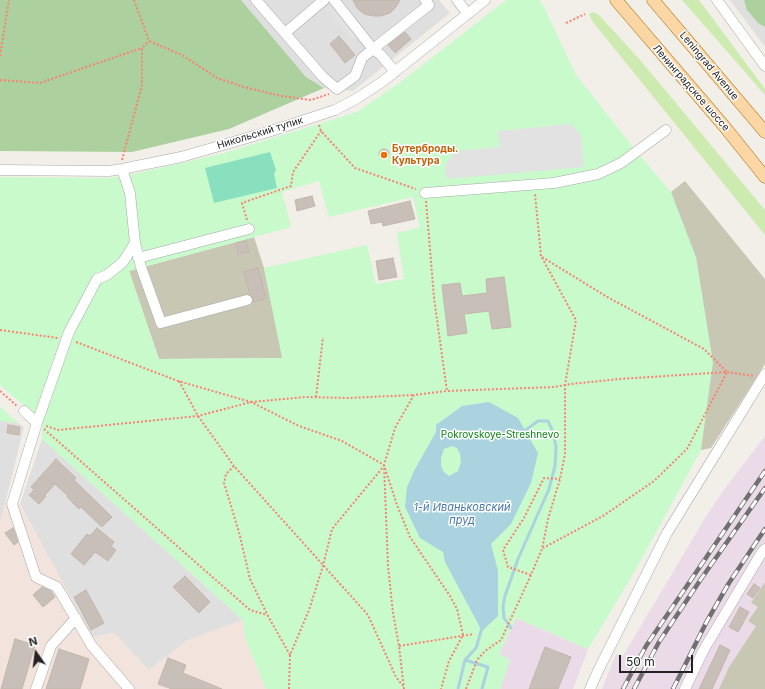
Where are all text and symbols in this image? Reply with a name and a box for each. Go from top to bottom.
street label: Leningrad Avenue [677,29,741,103]
street label: Ленинградское шоссе [650,42,732,134]
street label: Никольский тупик [216,114,304,152]
place label: Бутерброды. Культура [392,143,458,166]
marker: Бутерброды. Культура [379,150,389,160]
park label: Pokrovskoye-Streshnevo [441,429,559,441]
water label: 1-й Иваньковский пруд [414,501,510,527]
north arrow [16,633,56,673]
text: N [27,634,39,649]
scale bar [621,647,695,673]
text: 50 m [626,654,655,669]

